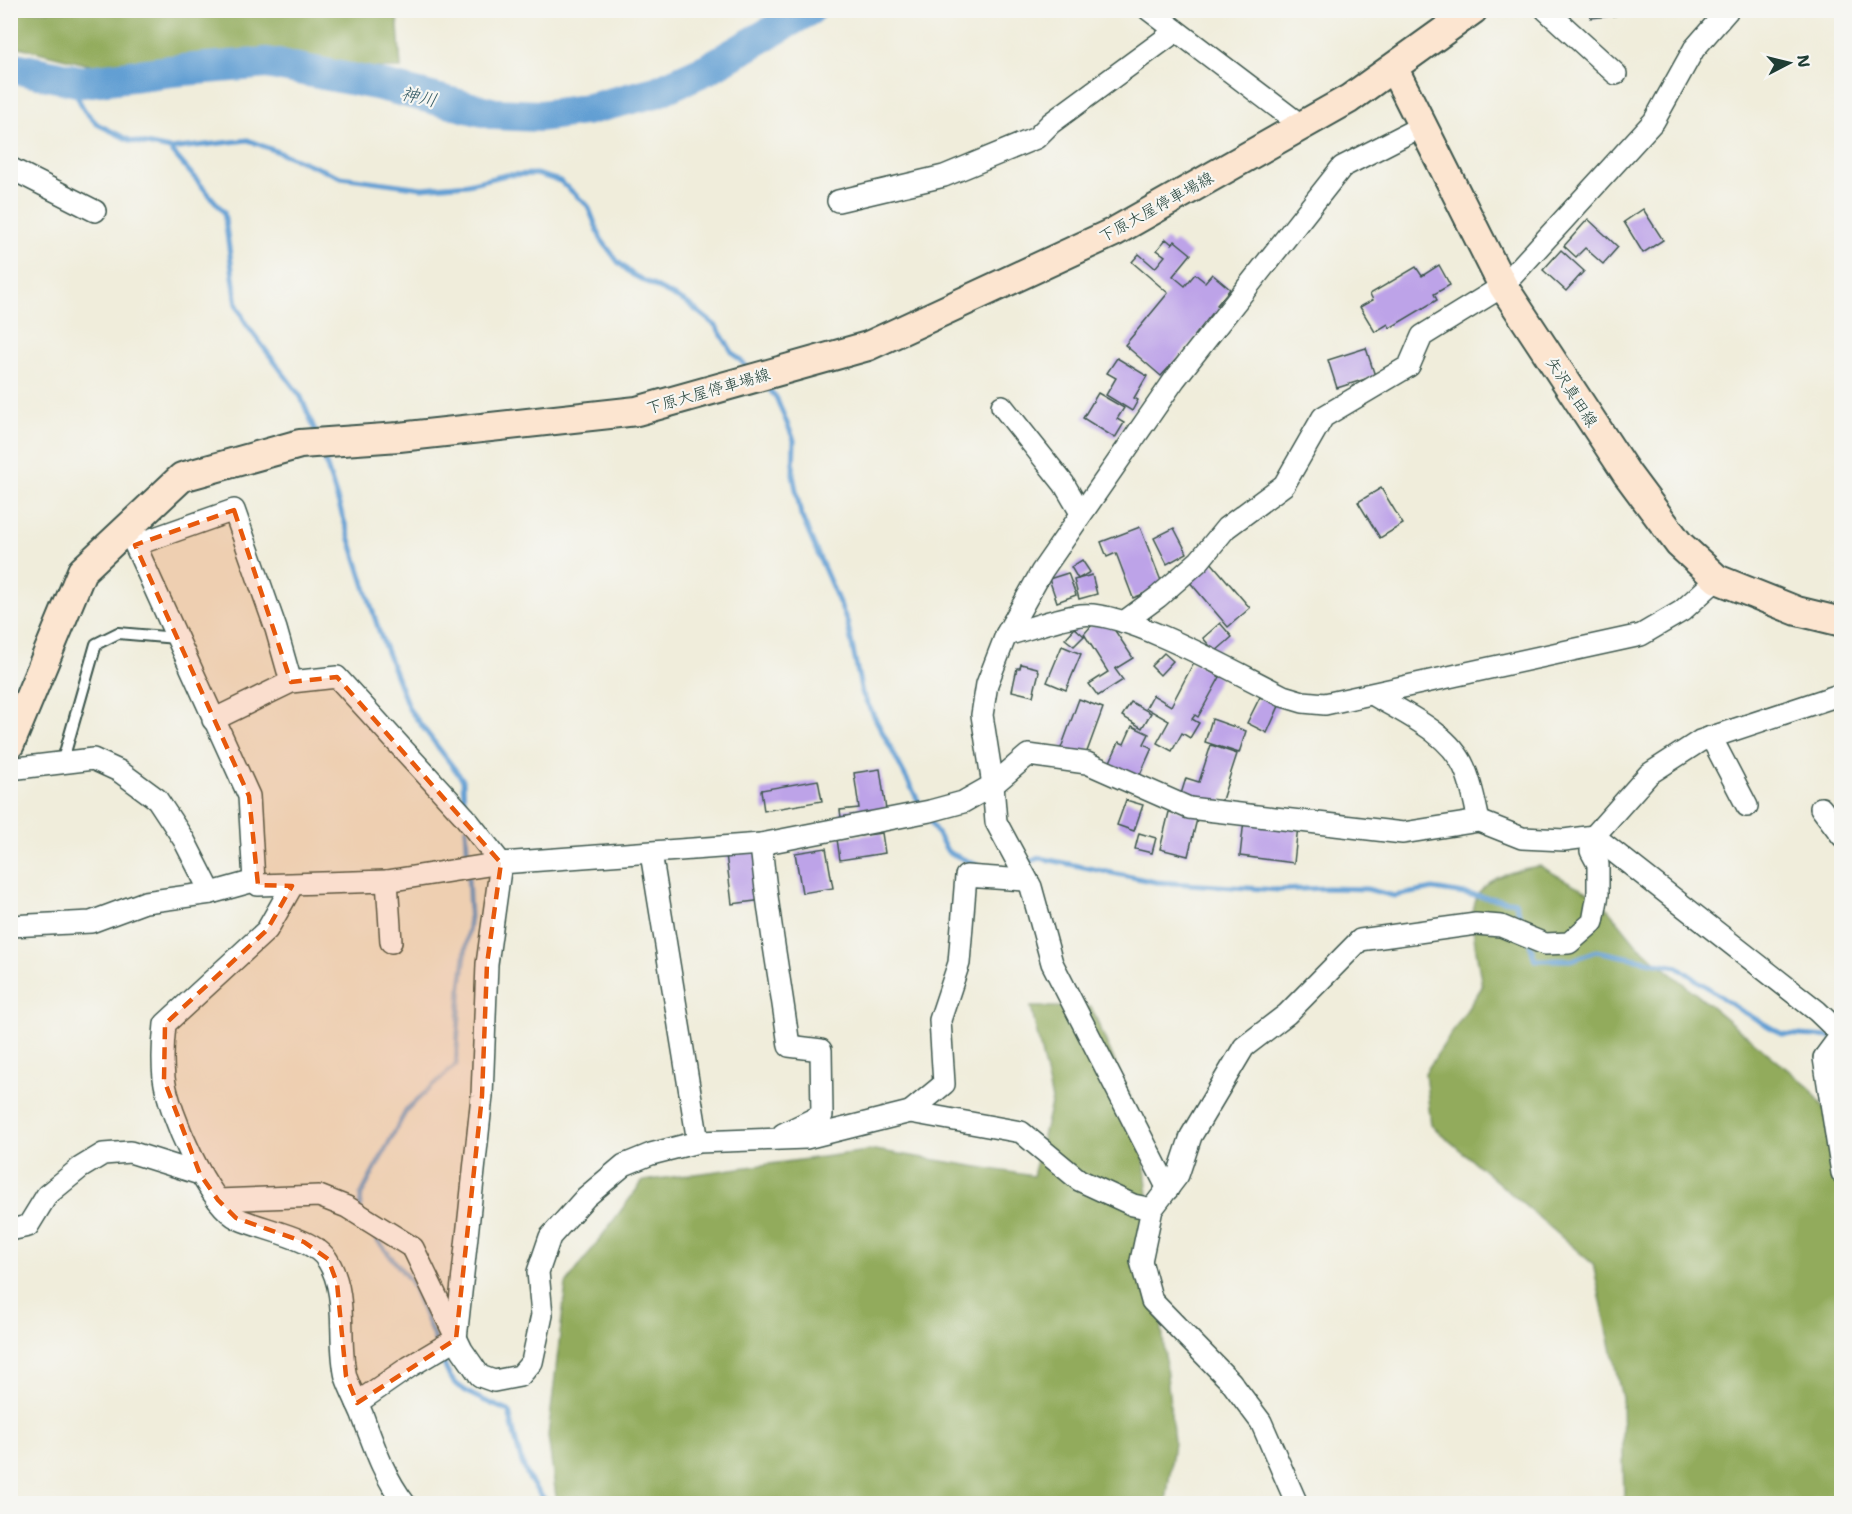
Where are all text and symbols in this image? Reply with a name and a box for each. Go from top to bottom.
north arrow [1759,33,1819,93]
text: N [1792,54,1815,69]
water label: 神川 [399,81,439,113]
street label: 下原大屋停車場線 [1095,167,1217,247]
street label: 矢沢真田線 [1541,353,1603,431]
street label: 下原大屋停車場線 [644,363,772,419]

